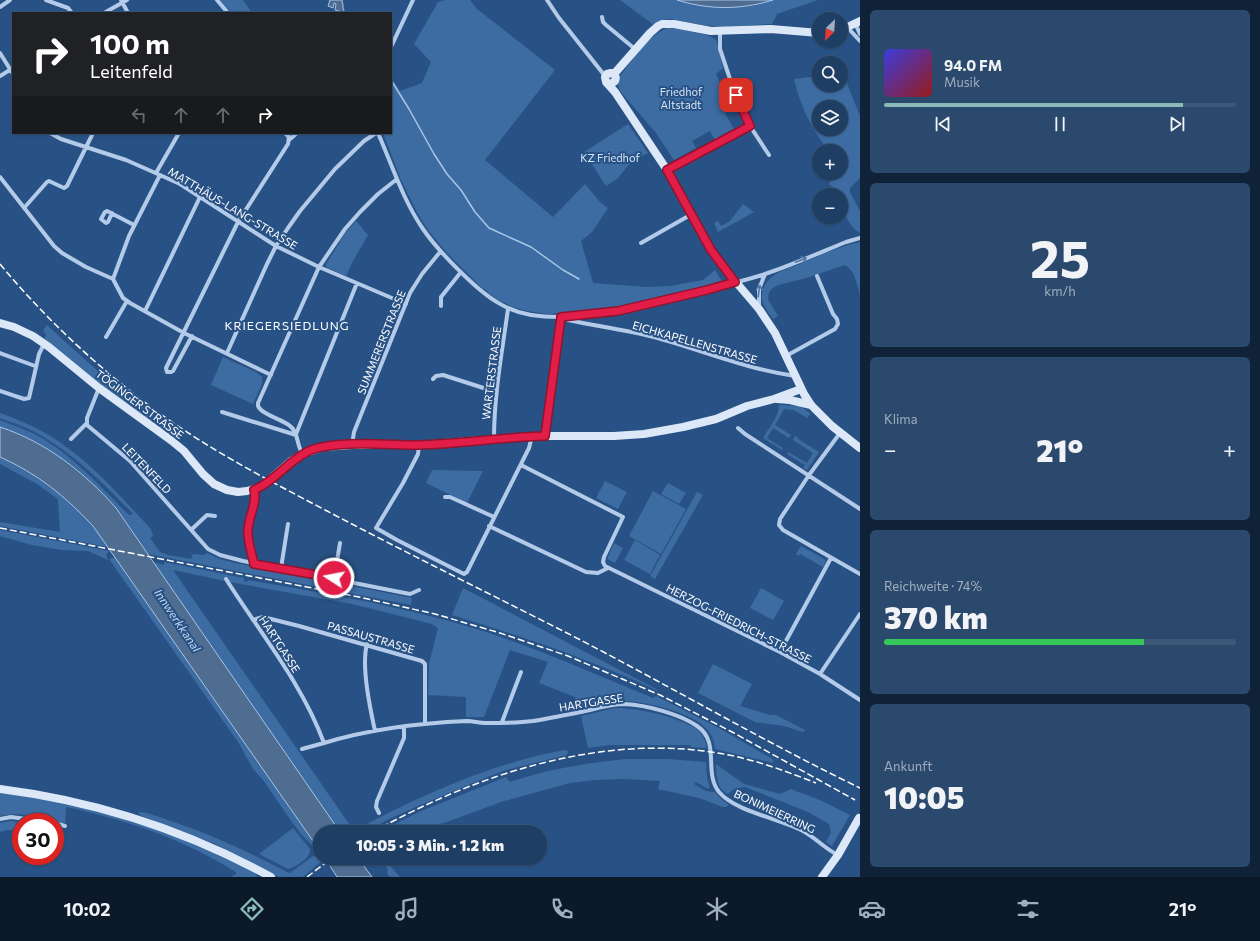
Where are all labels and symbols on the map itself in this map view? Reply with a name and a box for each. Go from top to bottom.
north arrow [812,12,848,48]
pin [719,78,753,112]
park label: Friedhof Altstadt [660,85,703,111]
park label: KZ Friedhof [580,151,640,164]
street label: MATTHÄUS-LANG-STRASSE [166,163,301,252]
one-way arrow [795,255,807,263]
one-way arrow [755,285,763,298]
street label: SUMMERERSTRASSE [354,288,408,396]
district label: KRIEGERSIEDLUNG [224,318,350,332]
street label: EICHKAPELLENSTRASSE [631,318,759,366]
street label: WARTERSTRASSE [479,326,503,420]
street label: TÖGINGER STRASSE [93,366,187,441]
street label: LEITENFELD [120,440,174,496]
position arrow [313,557,355,599]
street label: HERZOG-FRIEDRICH-STRASSE [664,581,814,665]
water label: Innwerkkanal [152,586,205,655]
street label: HARTGASSE [257,613,303,675]
street label: PASSAUSTRASSE [326,618,416,656]
street label: HARTGASSE [558,691,624,713]
street label: BONIMEIERRING [732,786,818,836]
speed limit sign: 30 [12,813,64,865]

